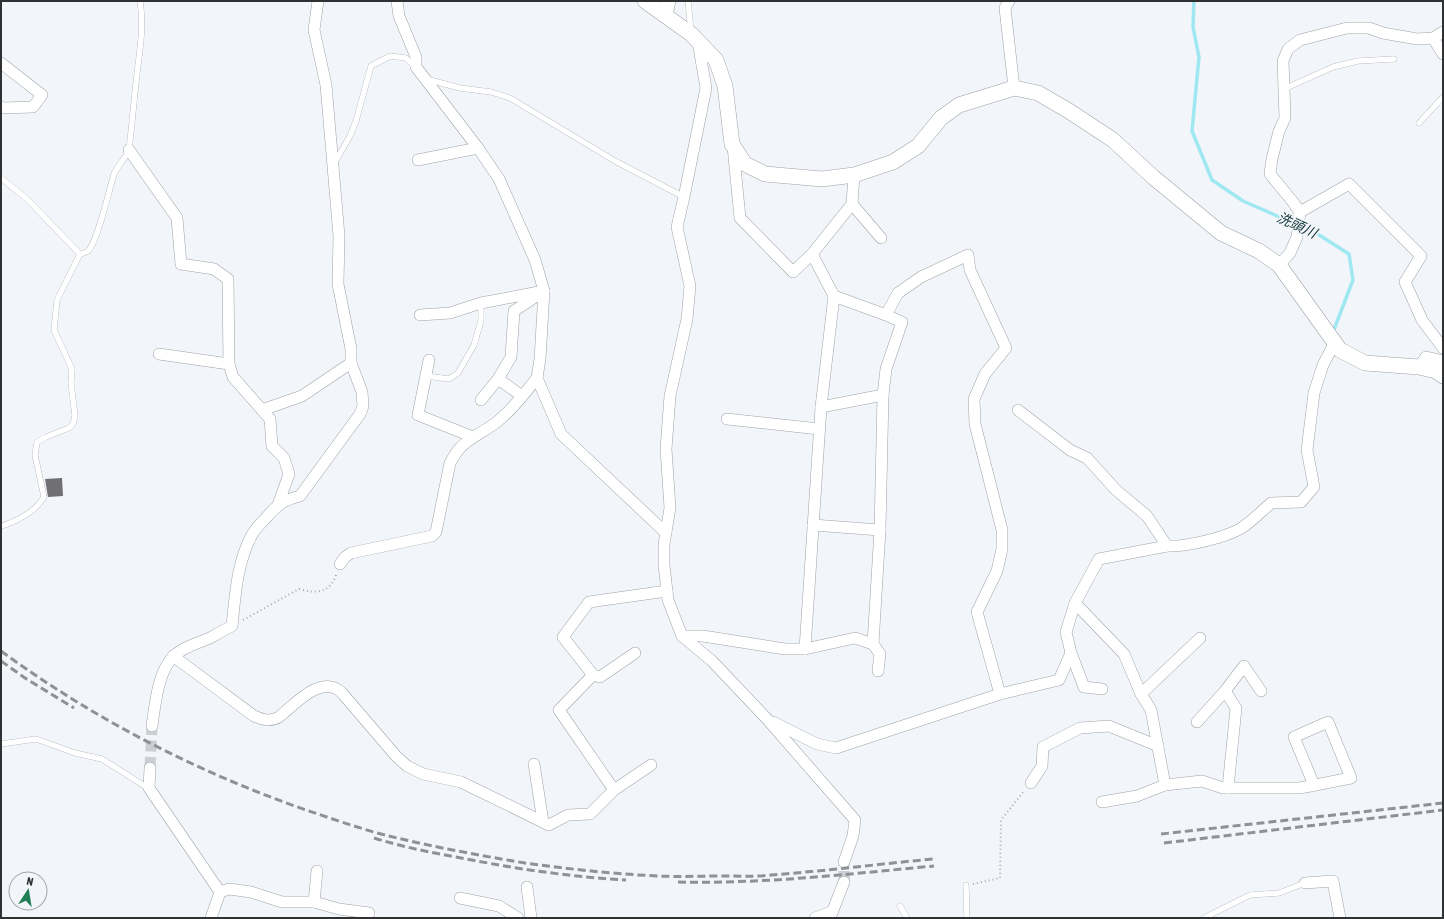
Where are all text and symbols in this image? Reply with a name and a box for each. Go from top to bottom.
water label: 洗頭川 [1275,209,1321,242]
north arrow [8,871,48,911]
text: N [26,875,35,888]

